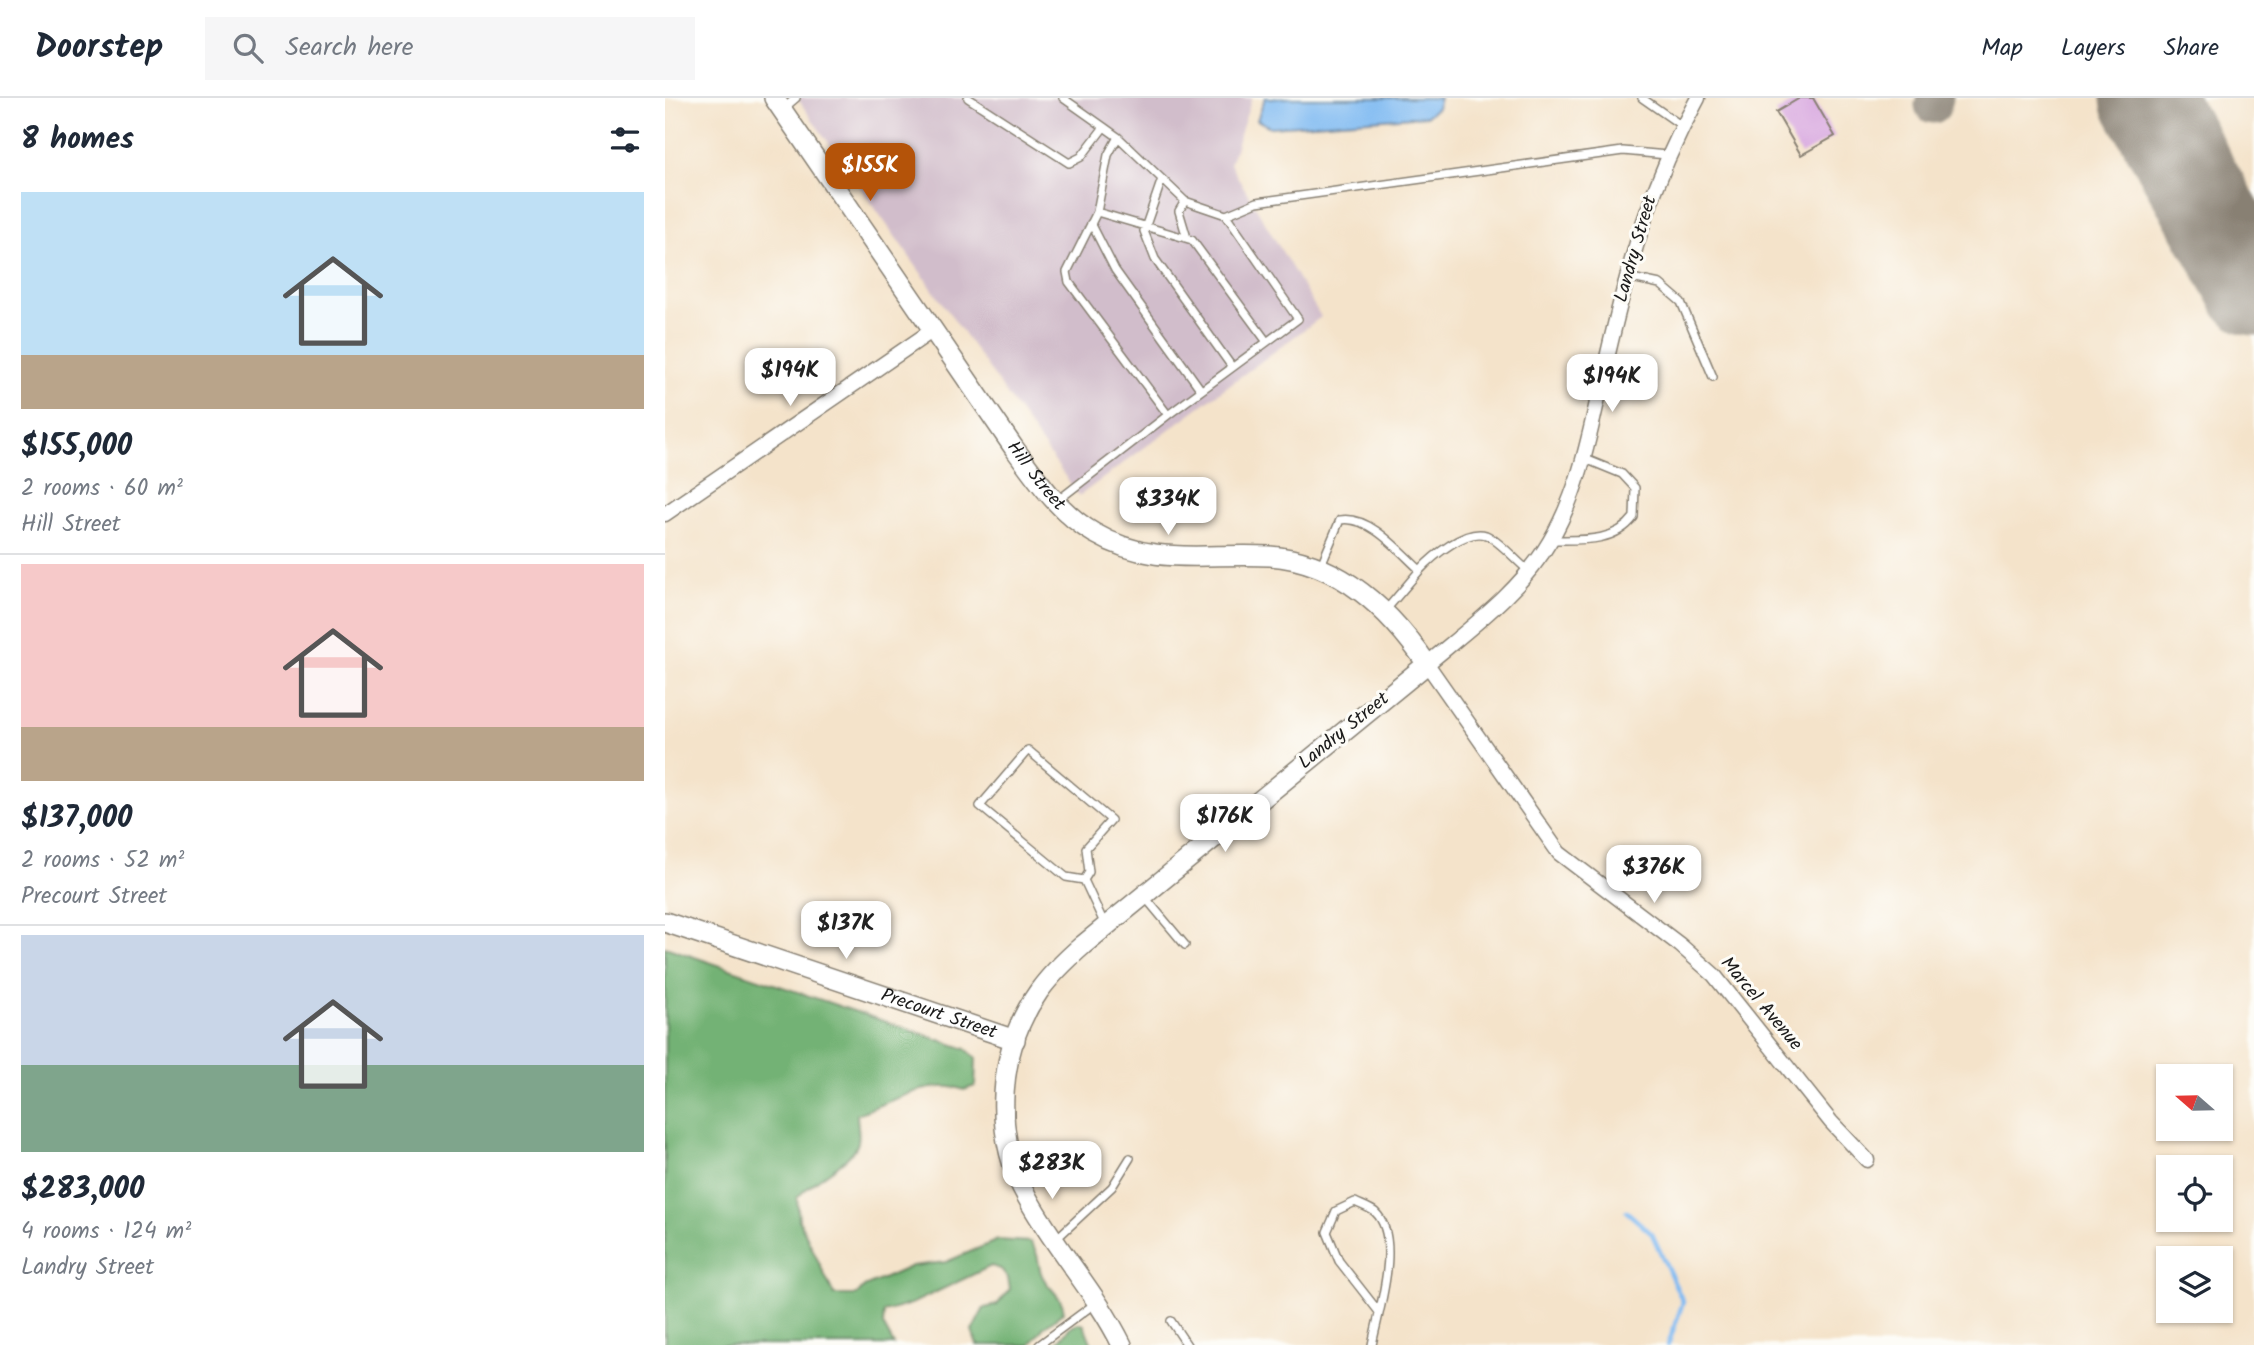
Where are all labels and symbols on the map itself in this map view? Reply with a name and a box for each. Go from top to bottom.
pin: $155K [821,144,919,203]
street label: Landry Street [1606,191,1666,306]
pin: $194K [741,348,839,408]
pin: $194K [1563,354,1661,414]
street label: Hill Street [999,435,1073,519]
pin: $334K [1119,478,1217,537]
street label: Landry Street [1292,684,1397,777]
pin: $176K [1176,794,1274,854]
pin: $376K [1605,846,1703,905]
pin: $137K [797,902,895,961]
street label: Marcel Avenue [1712,950,1810,1058]
street label: Precourt Street [877,981,1002,1048]
north arrow [2156,1064,2233,1141]
pin: $283K [1003,1142,1101,1201]

